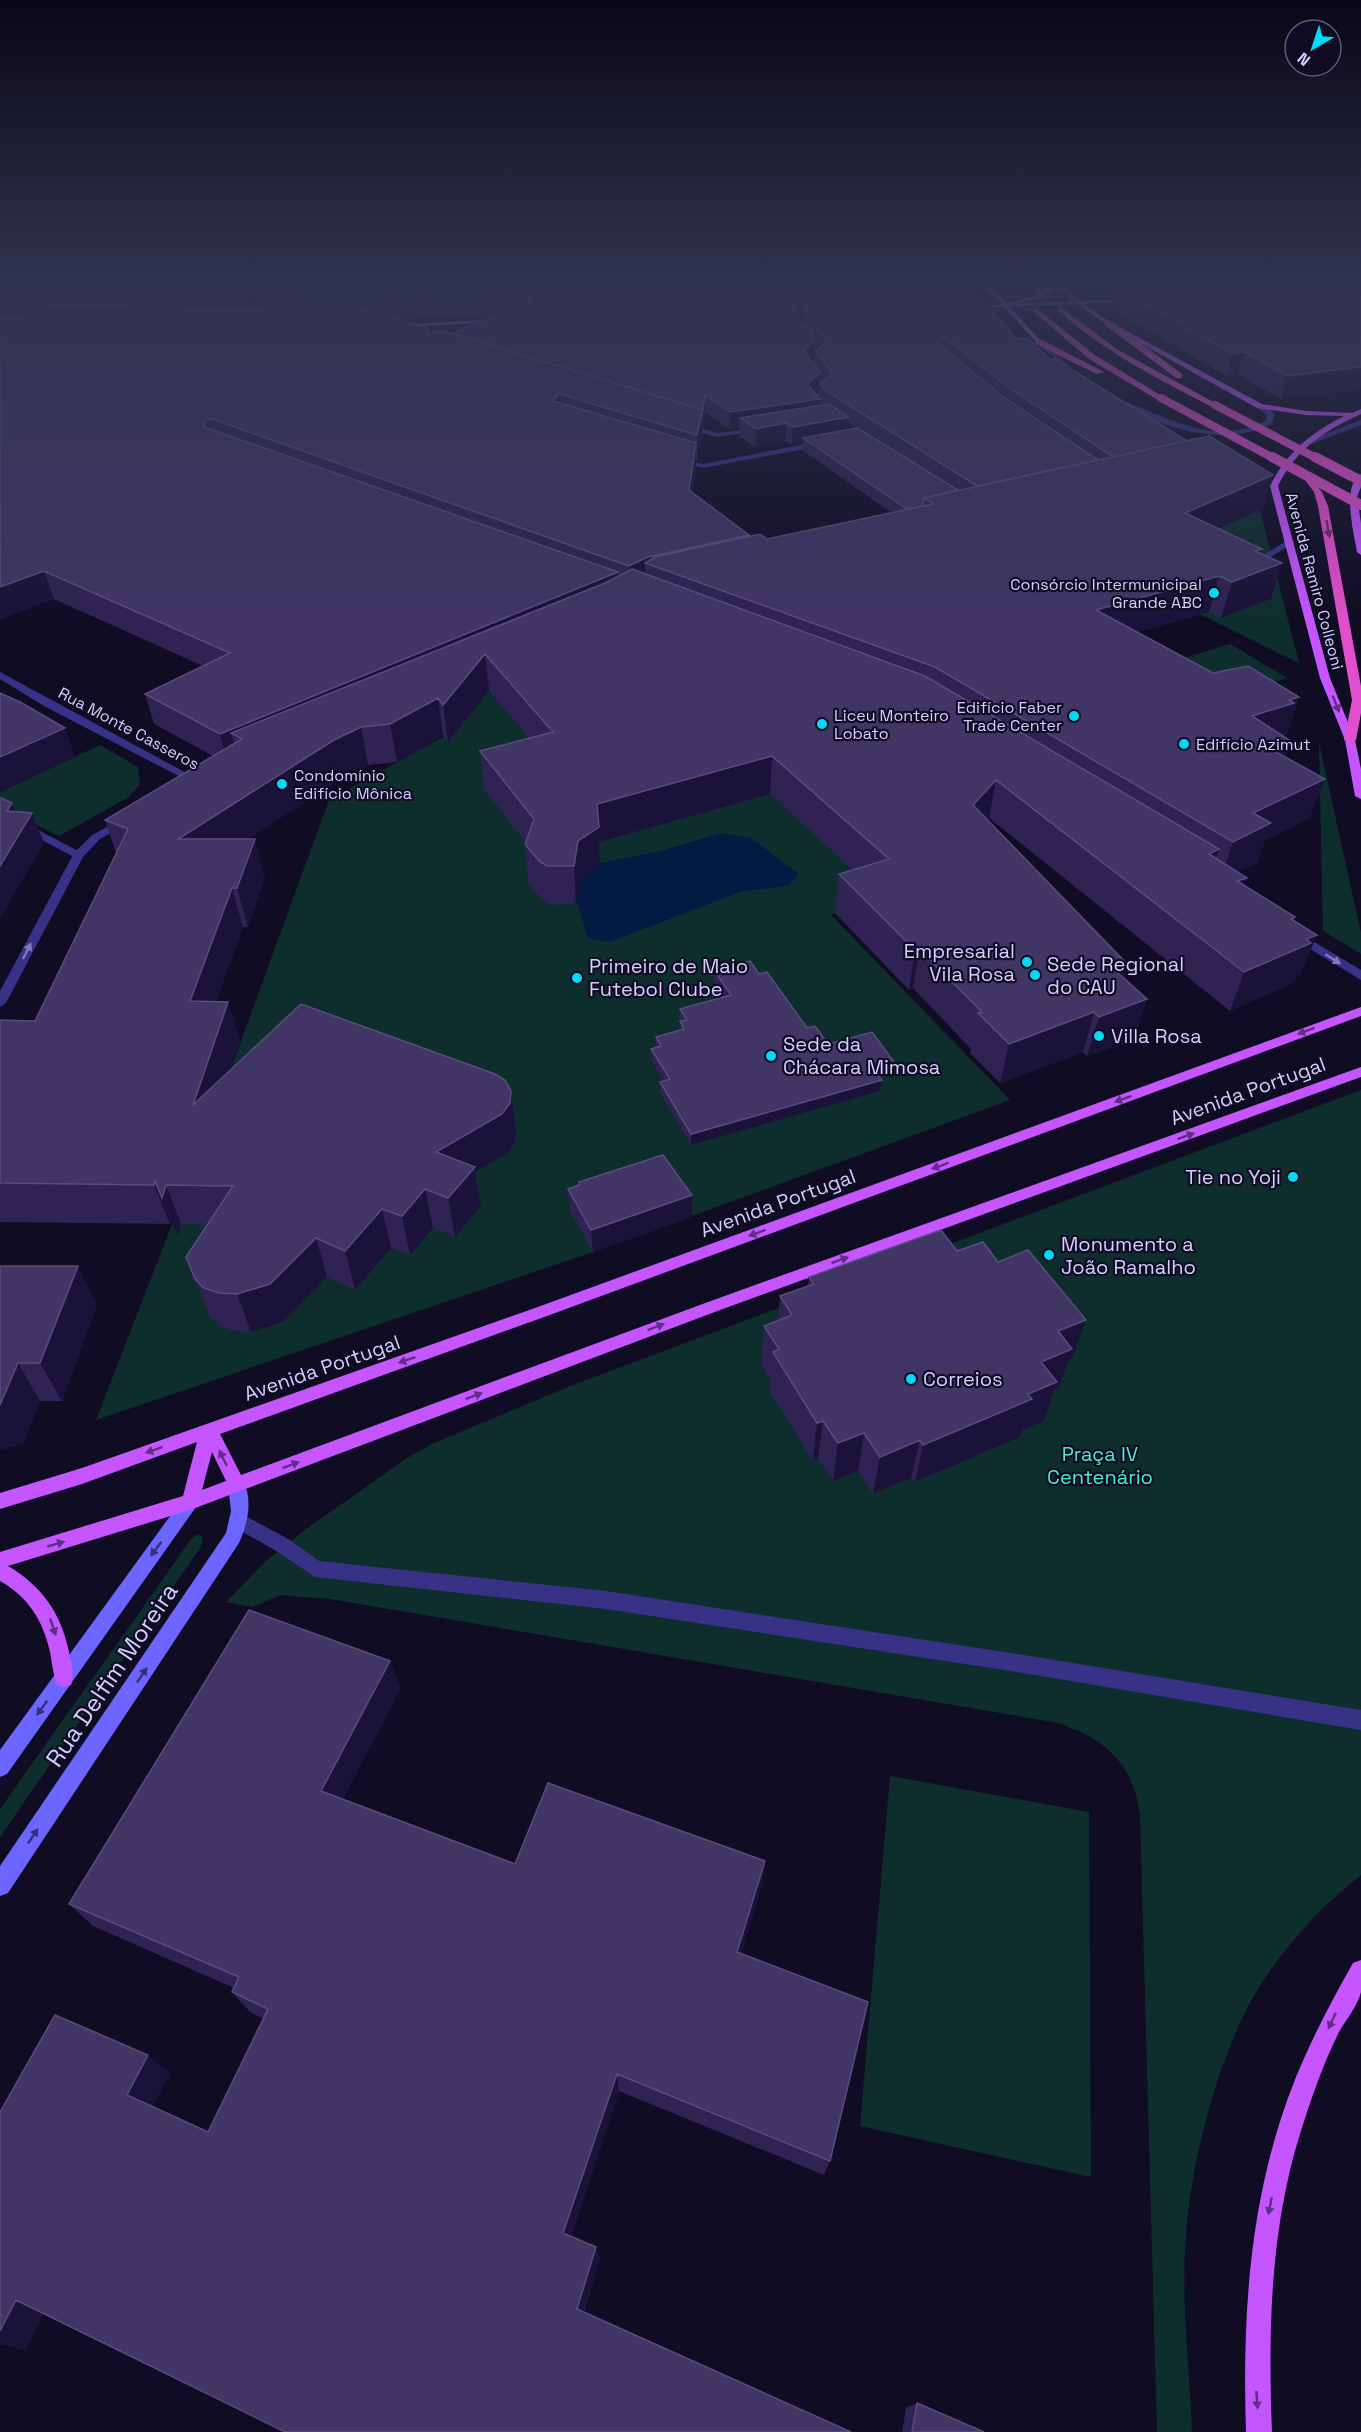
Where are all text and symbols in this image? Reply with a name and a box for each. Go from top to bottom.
north arrow [1283,18,1343,78]
text: N [1293,48,1315,71]
street label: Avenida Ramiro Colleoni [1281,490,1348,672]
one-way arrow [1324,520,1333,539]
place label: Consórcio Intermunicipal Grande ABC [1010,574,1202,613]
marker: Consórcio Intermunicipal Grande ABC [1207,586,1221,600]
street label: Rua Monte Casseros [55,682,203,775]
one-way arrow [1331,695,1341,713]
place label: Edifício Faber Trade Center [957,697,1062,736]
place label: Liceu Monteiro Lobato [834,705,949,744]
marker: Edifício Faber Trade Center [1067,709,1081,723]
marker: Liceu Monteiro Lobato [815,717,829,731]
place label: Edifício Azimut [1196,734,1311,755]
marker: Edifício Azimut [1177,737,1191,751]
place label: Condomínio Edifício Mônica [294,765,412,804]
marker: Condomínio Edifício Mônica [275,777,289,791]
place label: Empresarial Vila Rosa [904,938,1015,987]
one-way arrow [22,943,32,960]
place label: Sede Regional do CAU [1047,951,1184,1000]
place label: Primeiro de Maio Futebol Clube [589,953,748,1002]
one-way arrow [1325,953,1341,964]
marker: Empresarial Vila Rosa [1020,955,1034,969]
marker: Sede Regional do CAU [1028,968,1042,982]
marker: Primeiro de Maio Futebol Clube [570,971,584,985]
place label: Villa Rosa [1111,1023,1202,1049]
one-way arrow [1297,1027,1315,1037]
marker: Villa Rosa [1092,1029,1106,1043]
place label: Sede da Chácara Mimosa [783,1031,940,1080]
marker: Sede da Chácara Mimosa [764,1049,778,1063]
street label: Avenida Portugal [1167,1051,1329,1131]
one-way arrow [1114,1094,1132,1104]
one-way arrow [1177,1131,1195,1141]
one-way arrow [931,1161,949,1171]
street label: Avenida Portugal [697,1163,859,1243]
place label: Tie no Yoji [1185,1164,1281,1190]
marker: Tie no Yoji [1286,1170,1300,1184]
one-way arrow [748,1229,766,1238]
place label: Monumento a João Ramalho [1061,1231,1196,1280]
marker: Monumento a João Ramalho [1042,1248,1056,1262]
one-way arrow [831,1255,849,1265]
one-way arrow [648,1322,666,1332]
street label: Avenida Portugal [241,1329,403,1407]
one-way arrow [398,1355,416,1365]
place label: Correios [923,1366,1003,1392]
marker: Correios [904,1372,918,1386]
one-way arrow [465,1391,483,1400]
park label: Praça IV Centenário [1047,1441,1153,1490]
one-way arrow [145,1445,163,1455]
one-way arrow [218,1449,227,1466]
one-way arrow [283,1459,301,1469]
one-way arrow [47,1539,65,1549]
one-way arrow [150,1542,162,1557]
street label: Rua Delfim Moreira [39,1577,185,1773]
one-way arrow [49,1618,58,1636]
one-way arrow [136,1667,147,1683]
one-way arrow [37,1701,49,1716]
one-way arrow [27,1829,39,1845]
one-way arrow [1327,2013,1336,2030]
one-way arrow [1265,2196,1274,2215]
one-way arrow [1252,2390,1262,2409]

